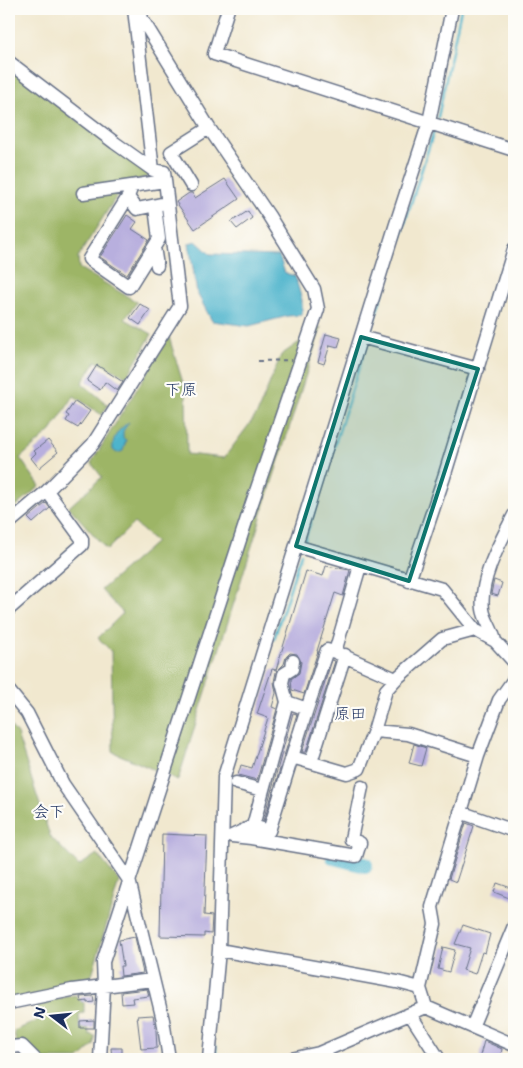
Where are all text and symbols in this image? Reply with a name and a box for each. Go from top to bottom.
district label: 下原 [165,379,197,400]
district label: 原田 [334,703,366,724]
district label: 会下 [33,801,65,822]
north arrow [28,990,78,1040]
text: N [29,1005,50,1020]

